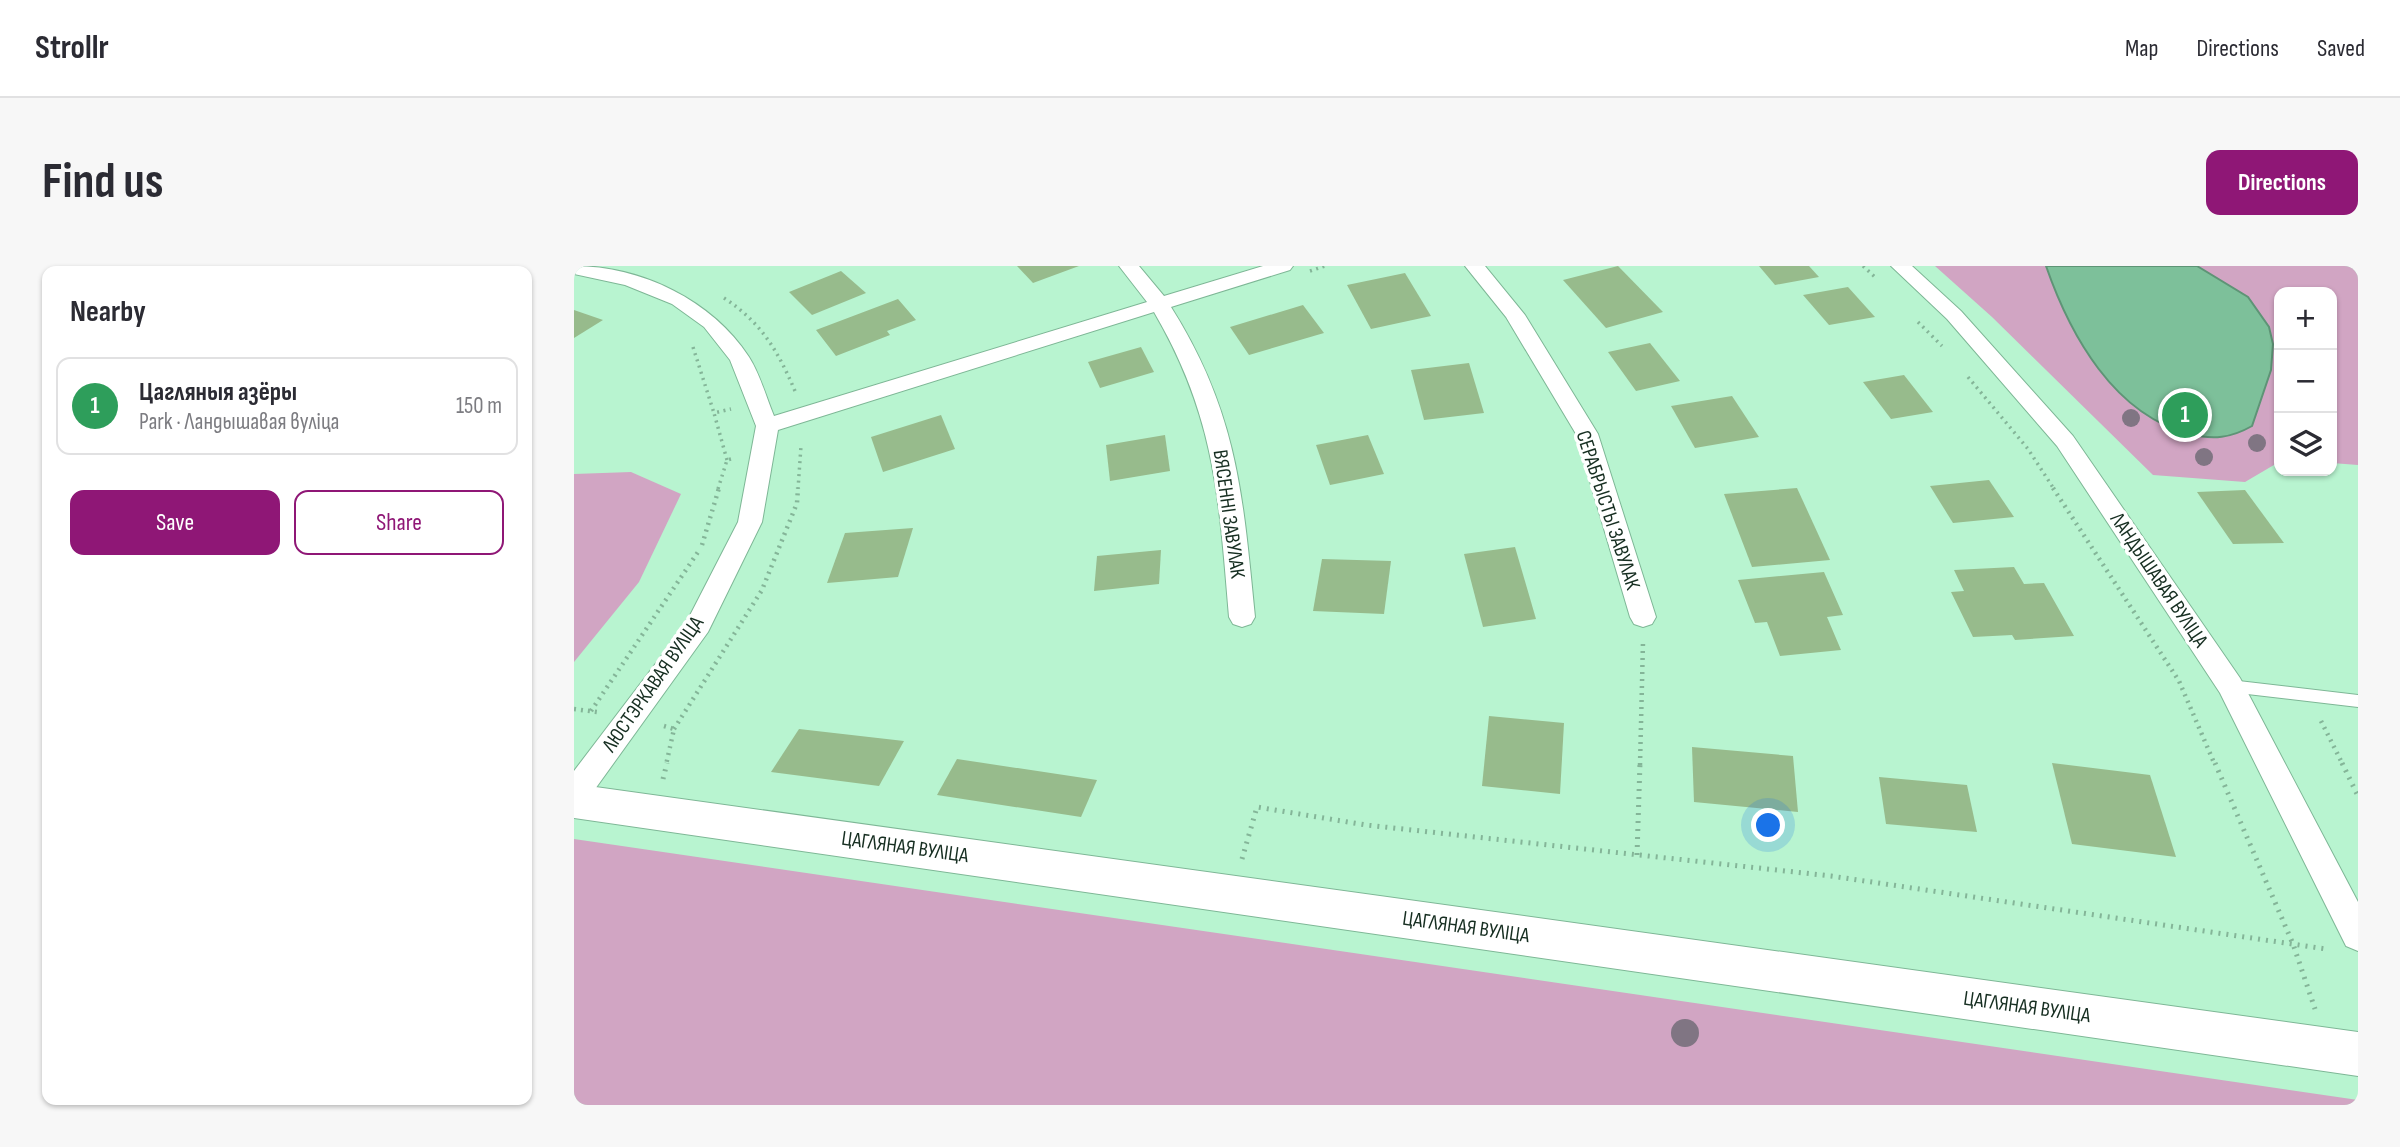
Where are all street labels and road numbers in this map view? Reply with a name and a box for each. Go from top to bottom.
street label: СЕРАБРЫСТЫ ЗАВУЛАК [1570,427,1646,593]
street label: ВЯСЕННІ ЗАВУЛАК [1208,448,1250,580]
street label: ЛАНДЫШАВАЯ ВУЛІЦА [2104,507,2214,653]
street label: ЛЮСТЭРКАВАЯ ВУЛІЦА [596,611,710,757]
street label: ЦАГЛЯНАЯ ВУЛІЦА [840,826,971,868]
street label: ЦАГЛЯНАЯ ВУЛІЦА [1401,906,1532,948]
street label: ЦАГЛЯНАЯ ВУЛІЦА [1962,986,2093,1028]

